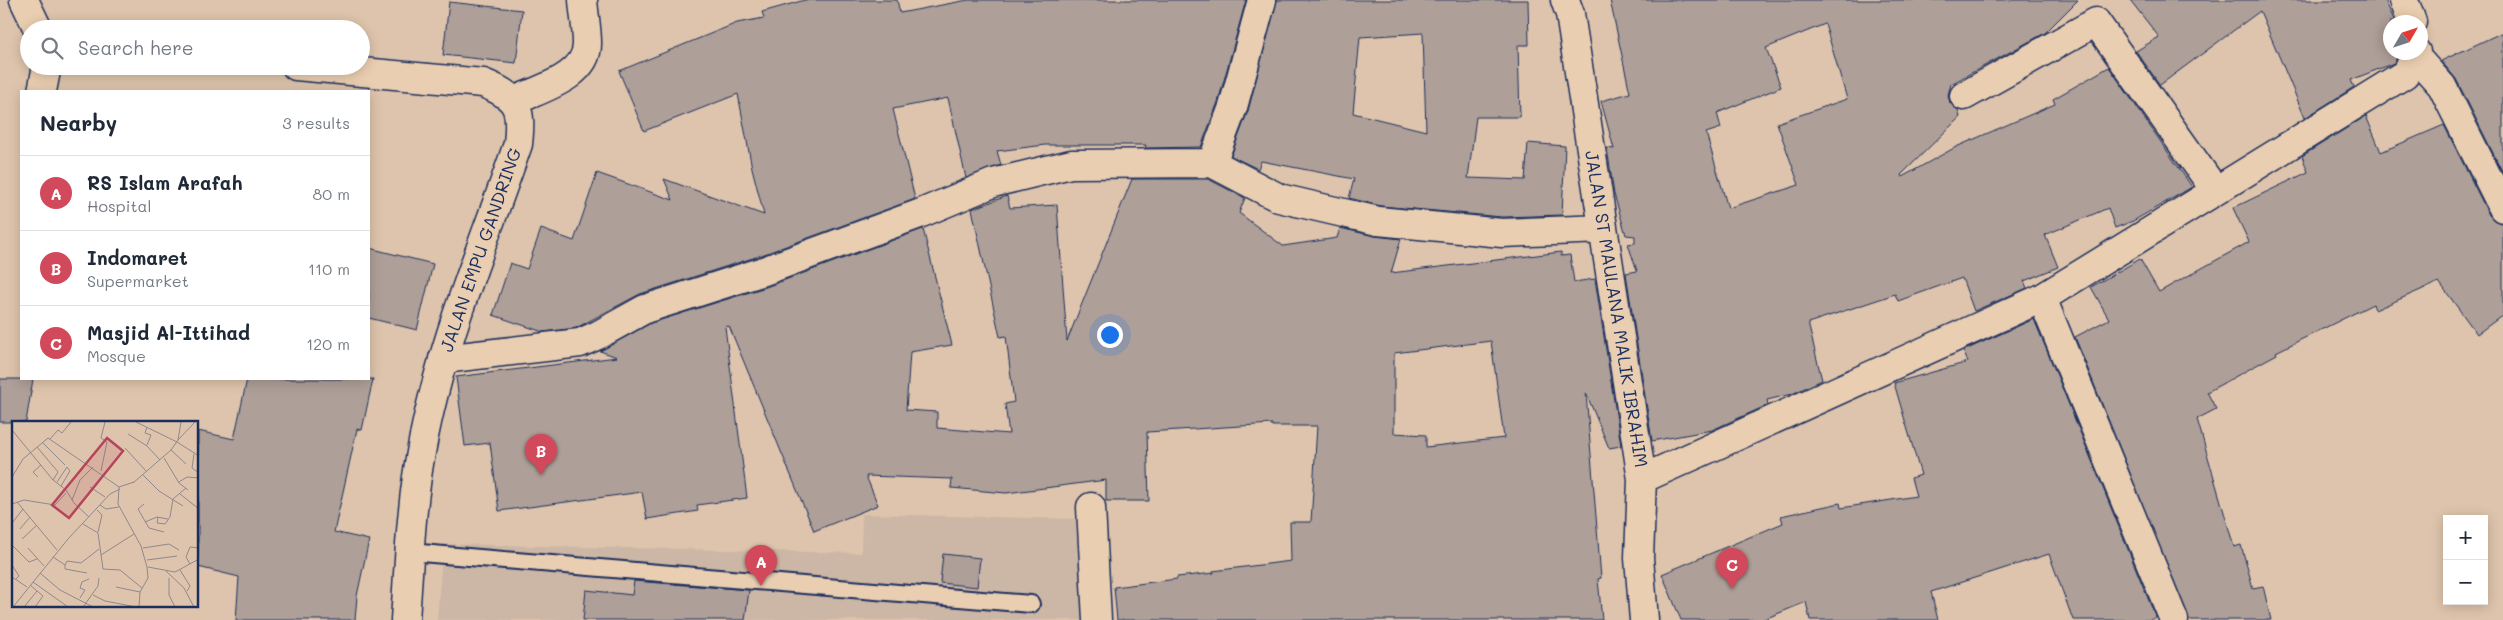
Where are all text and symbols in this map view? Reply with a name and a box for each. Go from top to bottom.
north arrow [2383,15,2428,60]
search box [20,20,370,75]
icon: search [38,34,66,62]
text: Search here [78,35,194,60]
text: Nearby [40,109,117,136]
text: 3 results [282,112,350,133]
street label: JALAN EMPU GANDRING [434,144,526,355]
street label: JALAN ST MAULANA MALIK IBRAHIM [1580,149,1654,469]
text: RS Islam Arafah [87,170,243,195]
text: A [50,183,62,204]
text: 80 m [313,183,350,204]
text: Hospital [87,195,151,216]
text: Indomaret [87,245,188,270]
text: B [51,258,61,279]
text: 110 m [308,258,350,279]
text: Supermarket [87,270,189,291]
text: Masjid Al-Ittihad [87,320,250,345]
your location [1097,322,1123,348]
text: C [50,333,62,354]
text: 120 m [306,333,350,354]
text: Mosque [87,345,146,366]
inset map [12,421,199,608]
pin: B [525,434,557,475]
map controls [2443,515,2488,605]
button: + [2443,515,2488,560]
pin: A [745,545,777,586]
pin: C [1716,548,1748,589]
button: − [2443,560,2488,605]

